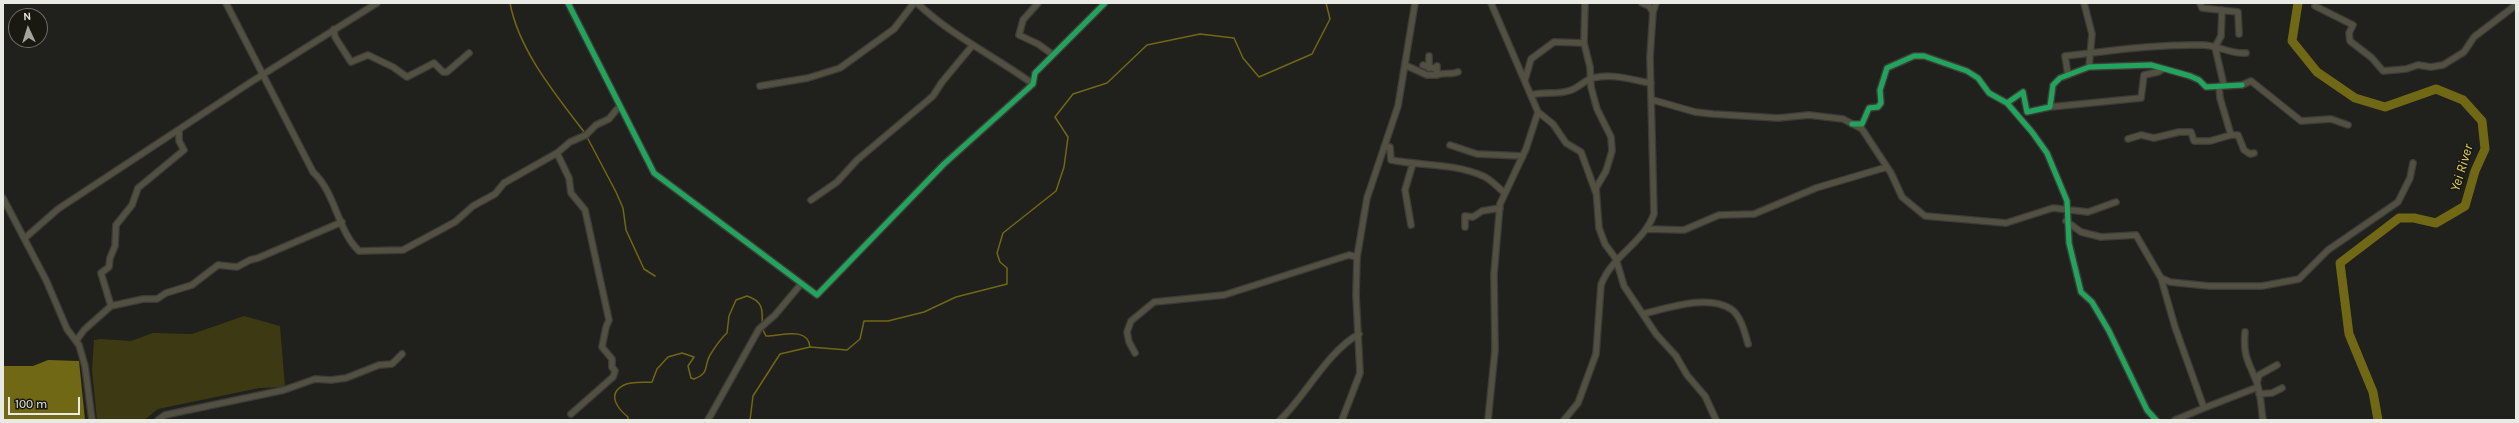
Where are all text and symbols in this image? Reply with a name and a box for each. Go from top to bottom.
north arrow [8,8,48,48]
text: N [23,10,32,23]
water label: Yei River [2447,142,2477,194]
scale bar [10,389,82,415]
text: 100 m [15,397,47,411]

